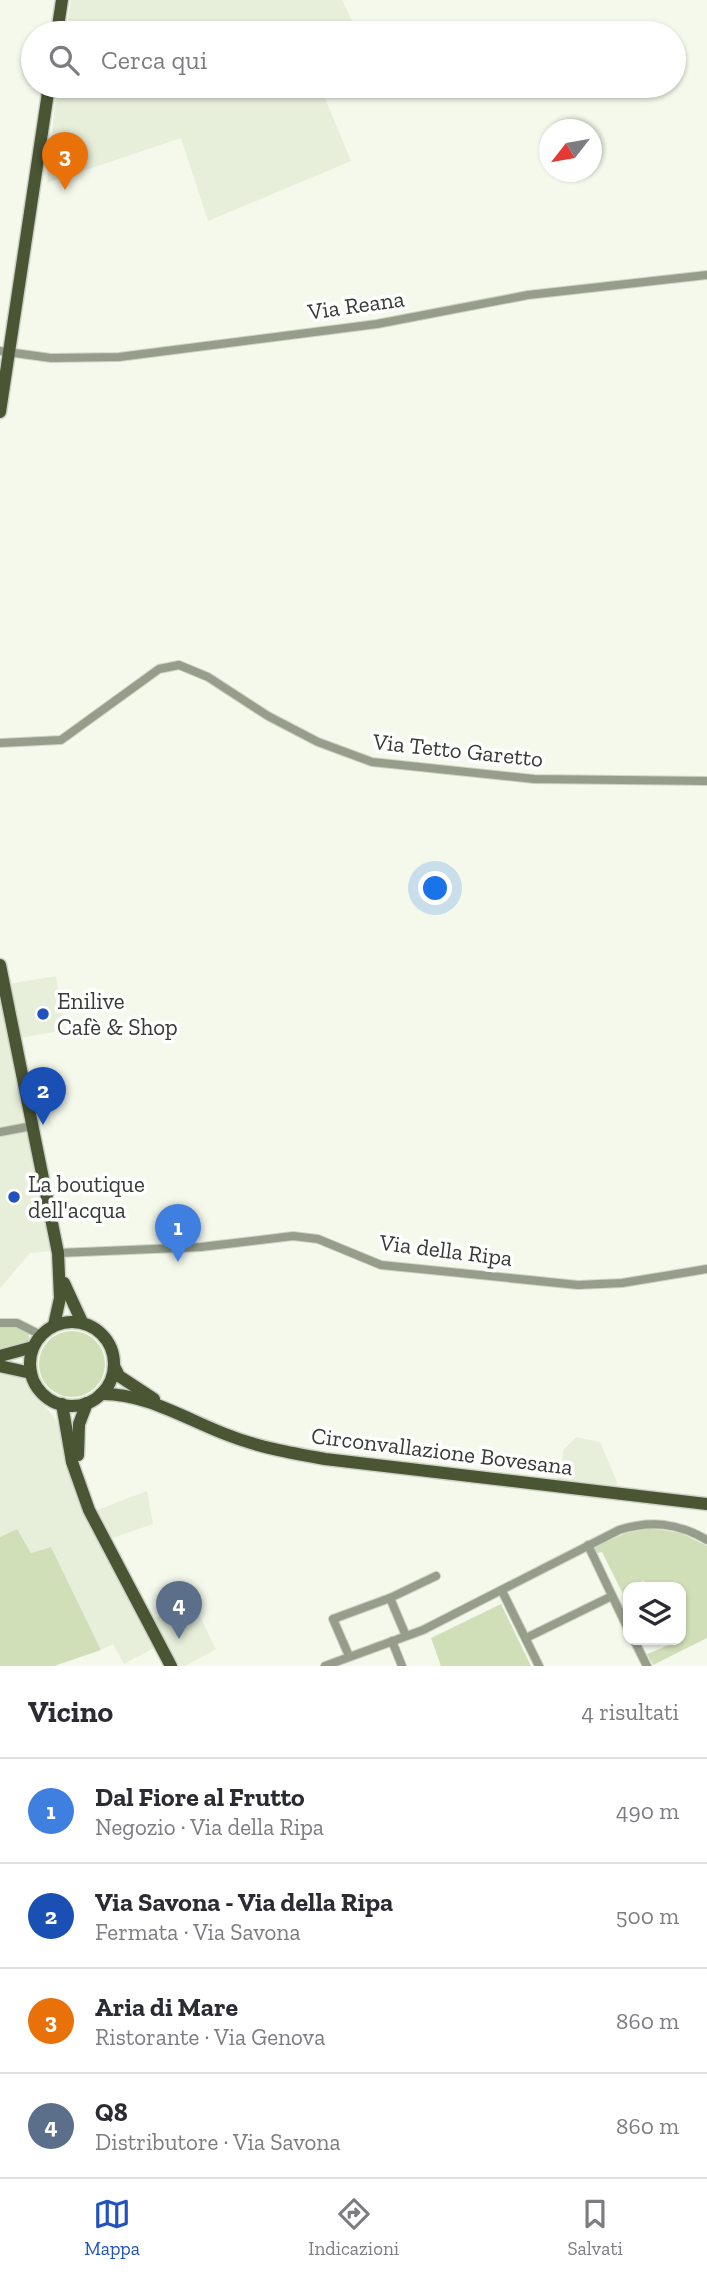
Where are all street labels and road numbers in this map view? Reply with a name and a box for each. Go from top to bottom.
street label: Via Reana [305,284,406,326]
street label: Via Tetto Garetto [371,727,544,773]
street label: Via della Ripa [377,1228,514,1272]
street label: Circonvallazione Bovesana [310,1421,574,1481]

